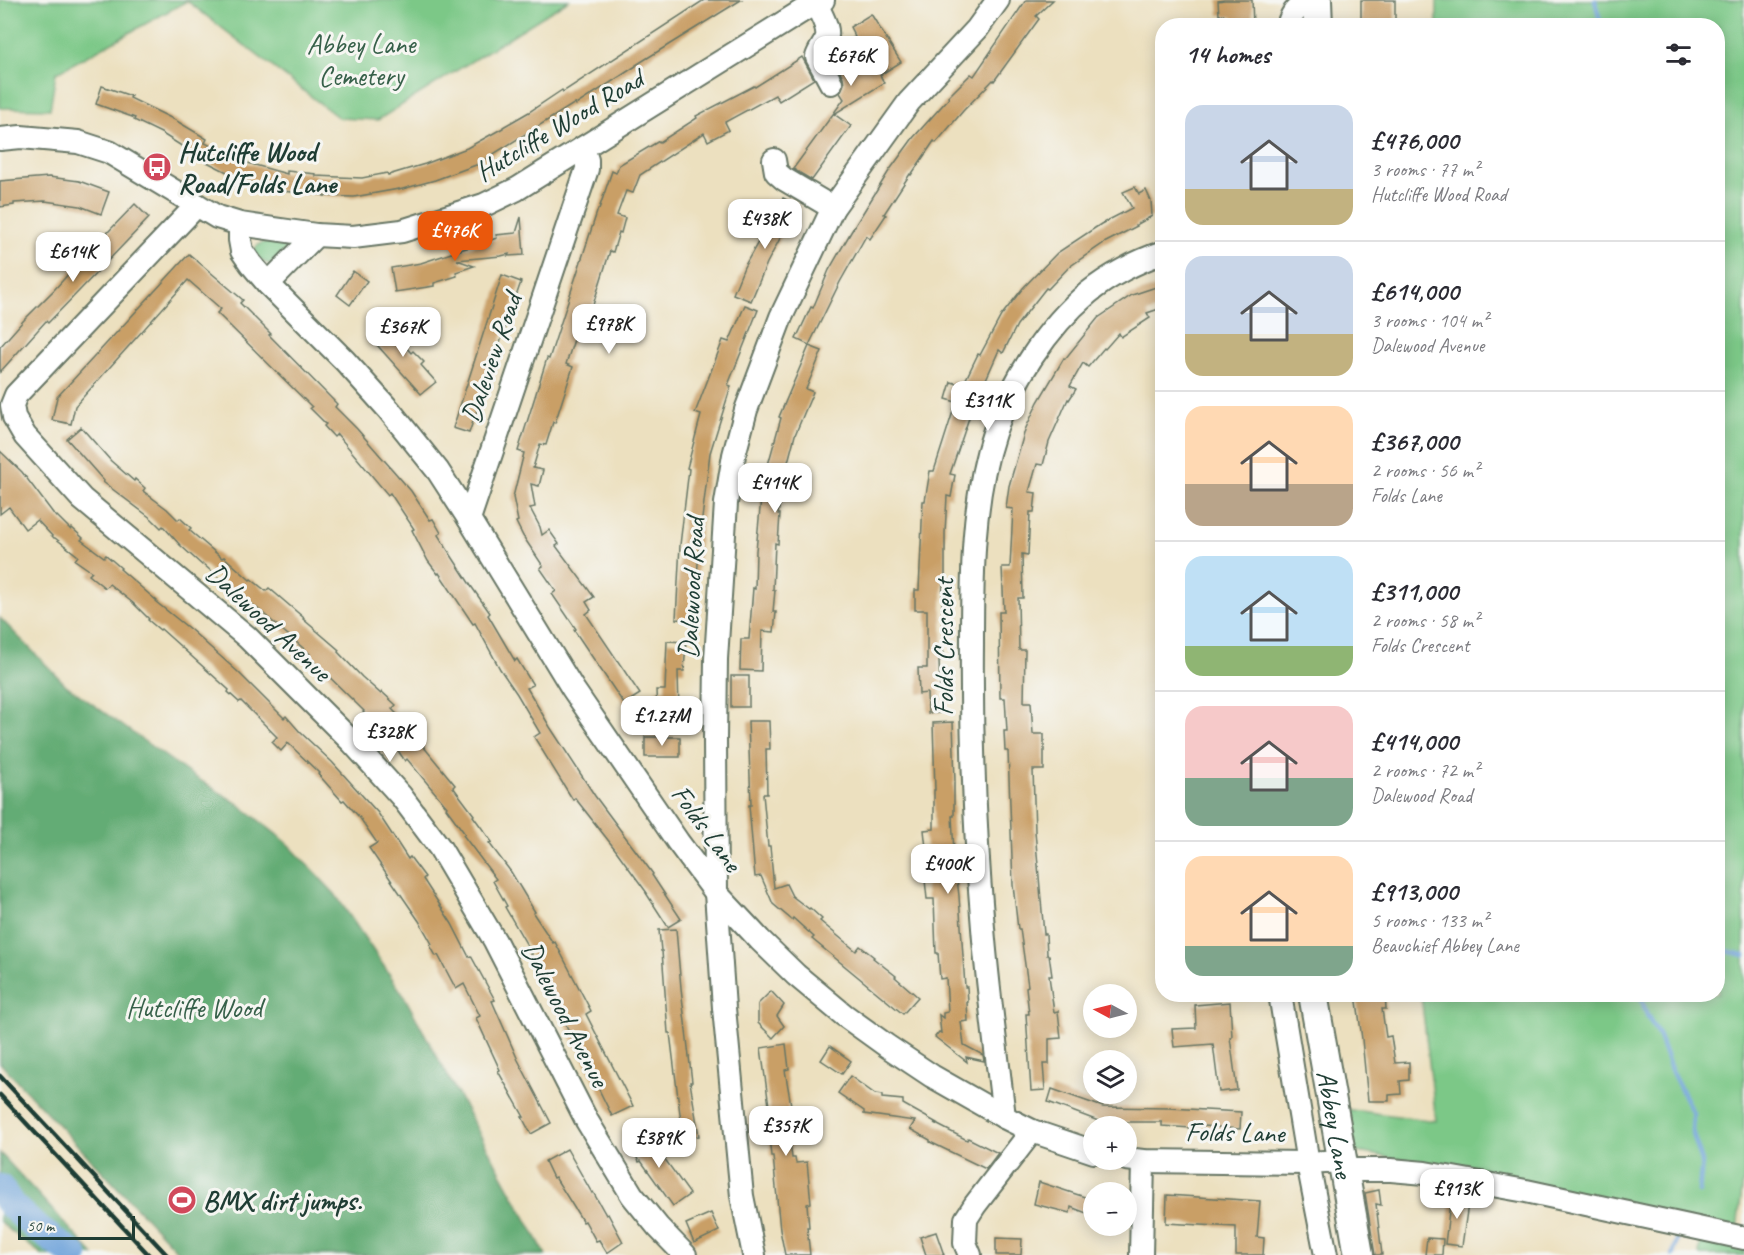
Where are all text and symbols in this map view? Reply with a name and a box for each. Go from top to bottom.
park label: Abbey Lane Cemetery [307,26,417,93]
pin: £676K [809,36,893,87]
text: 14 homes [1185,38,1270,71]
icon: filters [1662,38,1695,71]
text: £676K [828,43,874,68]
street label: Hutcliffe Wood Road [469,59,653,189]
text: £476,000 [1371,124,1459,157]
icon: home [1233,129,1305,201]
place label: Hutcliffe Wood Road/Folds Lane [178,134,339,201]
bus stop icon: Hutcliffe Wood Road/Folds Lane [141,151,173,183]
text: 3 rooms · 77 m² [1371,157,1479,182]
text: Hutcliffe Wood Road [1371,182,1507,207]
pin: £438K [723,199,807,250]
text: £438K [742,206,788,231]
pin: £476K [413,211,497,262]
text: £476K [432,218,478,243]
pin: £614K [31,232,115,283]
text: £614K [50,239,96,264]
text: £614,000 [1371,275,1459,308]
icon: home [1233,280,1305,352]
street label: Daleview Road [453,285,531,427]
pin: £978K [567,304,651,355]
pin: £367K [361,307,445,358]
text: 3 rooms · 104 m² [1371,308,1488,333]
text: £978K [586,311,632,336]
text: £367K [380,314,426,339]
text: Dalewood Avenue [1371,333,1484,358]
pin: £311K [946,381,1030,432]
text: £311K [965,388,1011,413]
text: £367,000 [1371,425,1459,458]
icon: home [1233,430,1305,502]
text: 2 rooms · 56 m² [1371,458,1479,483]
pin: £414K [733,463,817,514]
text: £414K [752,470,798,495]
text: Folds Lane [1371,483,1442,508]
street label: Dalewood Road [670,512,712,660]
street label: Dalewood Avenue [199,555,340,690]
street label: Folds Crescent [926,575,961,716]
text: £311,000 [1371,575,1458,608]
icon: home [1233,580,1305,652]
text: 2 rooms · 58 m² [1371,608,1479,633]
text: Folds Crescent [1371,633,1469,658]
pin: £1.27M [613,696,711,747]
text: £1.27M [635,703,689,728]
pin: £328K [348,712,432,763]
text: £328K [367,719,413,744]
text: £414,000 [1371,725,1458,758]
icon: home [1233,730,1305,802]
text: 2 rooms · 72 m² [1371,758,1479,783]
street label: Folds Lane [664,778,751,880]
text: Dalewood Road [1371,783,1472,808]
pin: £400K [906,844,990,895]
text: £400K [925,851,971,876]
text: £913,000 [1371,875,1458,908]
icon: home [1233,880,1305,952]
text: 5 rooms · 133 m² [1371,908,1488,933]
text: Beauchief Abbey Lane [1371,933,1519,958]
street label: Dalewood Avenue [514,935,618,1094]
north arrow [1083,984,1137,1038]
map controls [1083,984,1137,1236]
park label: Hutcliffe Wood [126,990,266,1025]
button: layers [1083,1050,1137,1104]
street label: Abbey Lane [1309,1067,1363,1182]
pin: £357K [744,1106,828,1157]
text: £357K [763,1113,809,1138]
street label: Folds Lane [1185,1114,1287,1150]
button: + [1083,1116,1137,1170]
pin: £389K [617,1118,701,1169]
text: £389K [636,1125,682,1150]
pin: £913K [1415,1169,1499,1220]
text: £913K [1434,1176,1480,1201]
button: − [1083,1182,1137,1236]
place label: BMX dirt jumps. [203,1183,362,1218]
sports icon: BMX dirt jumps. [166,1184,198,1216]
scale bar [18,1213,135,1240]
text: 50 m [27,1216,54,1236]

